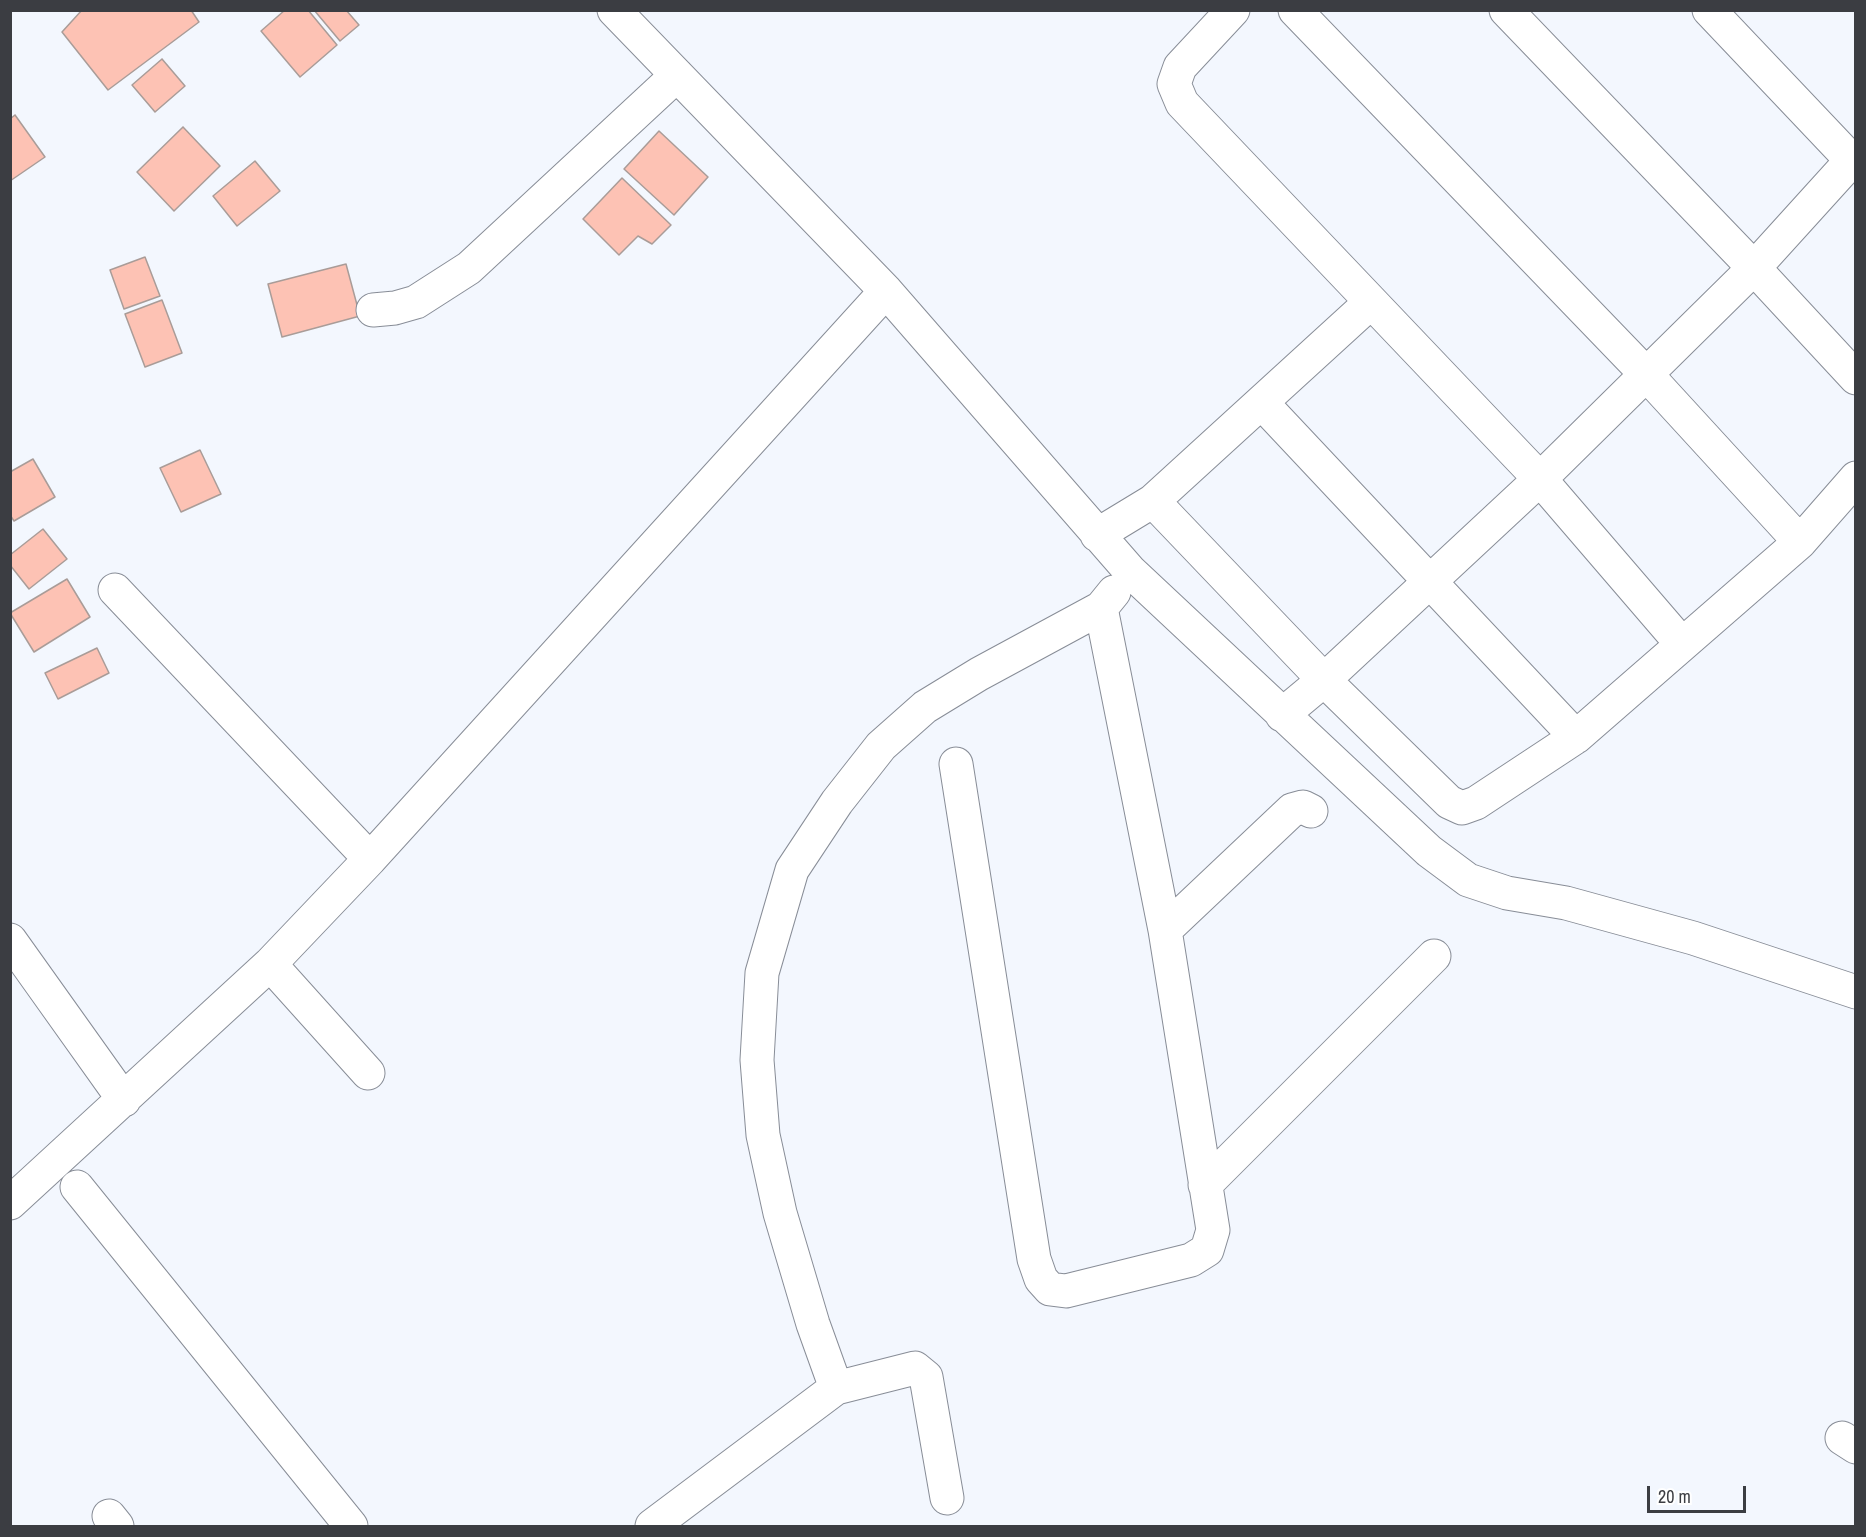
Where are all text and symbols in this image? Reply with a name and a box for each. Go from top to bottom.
scale bar [1650,1474,1749,1512]
text: 20 m [1658,1484,1691,1509]

